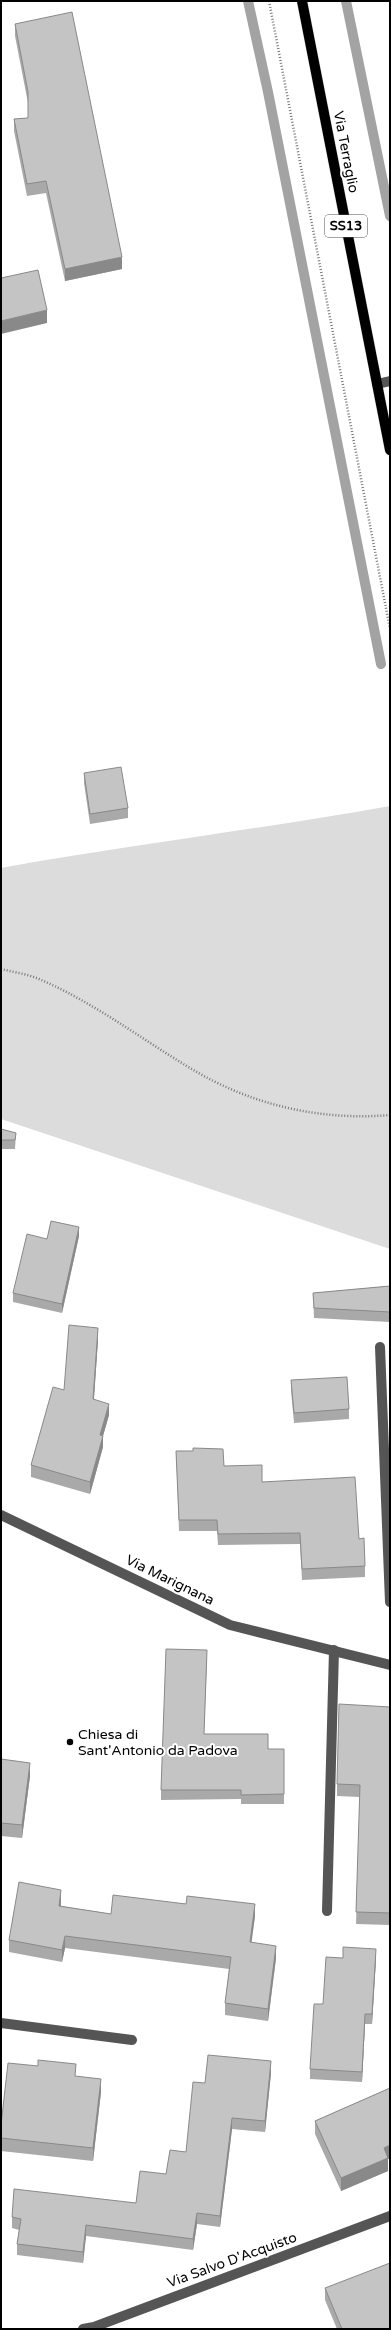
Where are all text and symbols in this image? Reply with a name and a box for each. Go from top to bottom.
street label: Via Terraglio [330,110,362,194]
road number: SS13 [325,215,367,237]
street label: Via Marignana [123,1551,217,1609]
place label: Chiesa di Sant'Antonio da Padova [78,1726,238,1759]
marker: Chiesa di Sant'Antonio da Padova [65,1737,75,1747]
street label: Via Salvo D'Acquisto [165,2229,299,2291]

